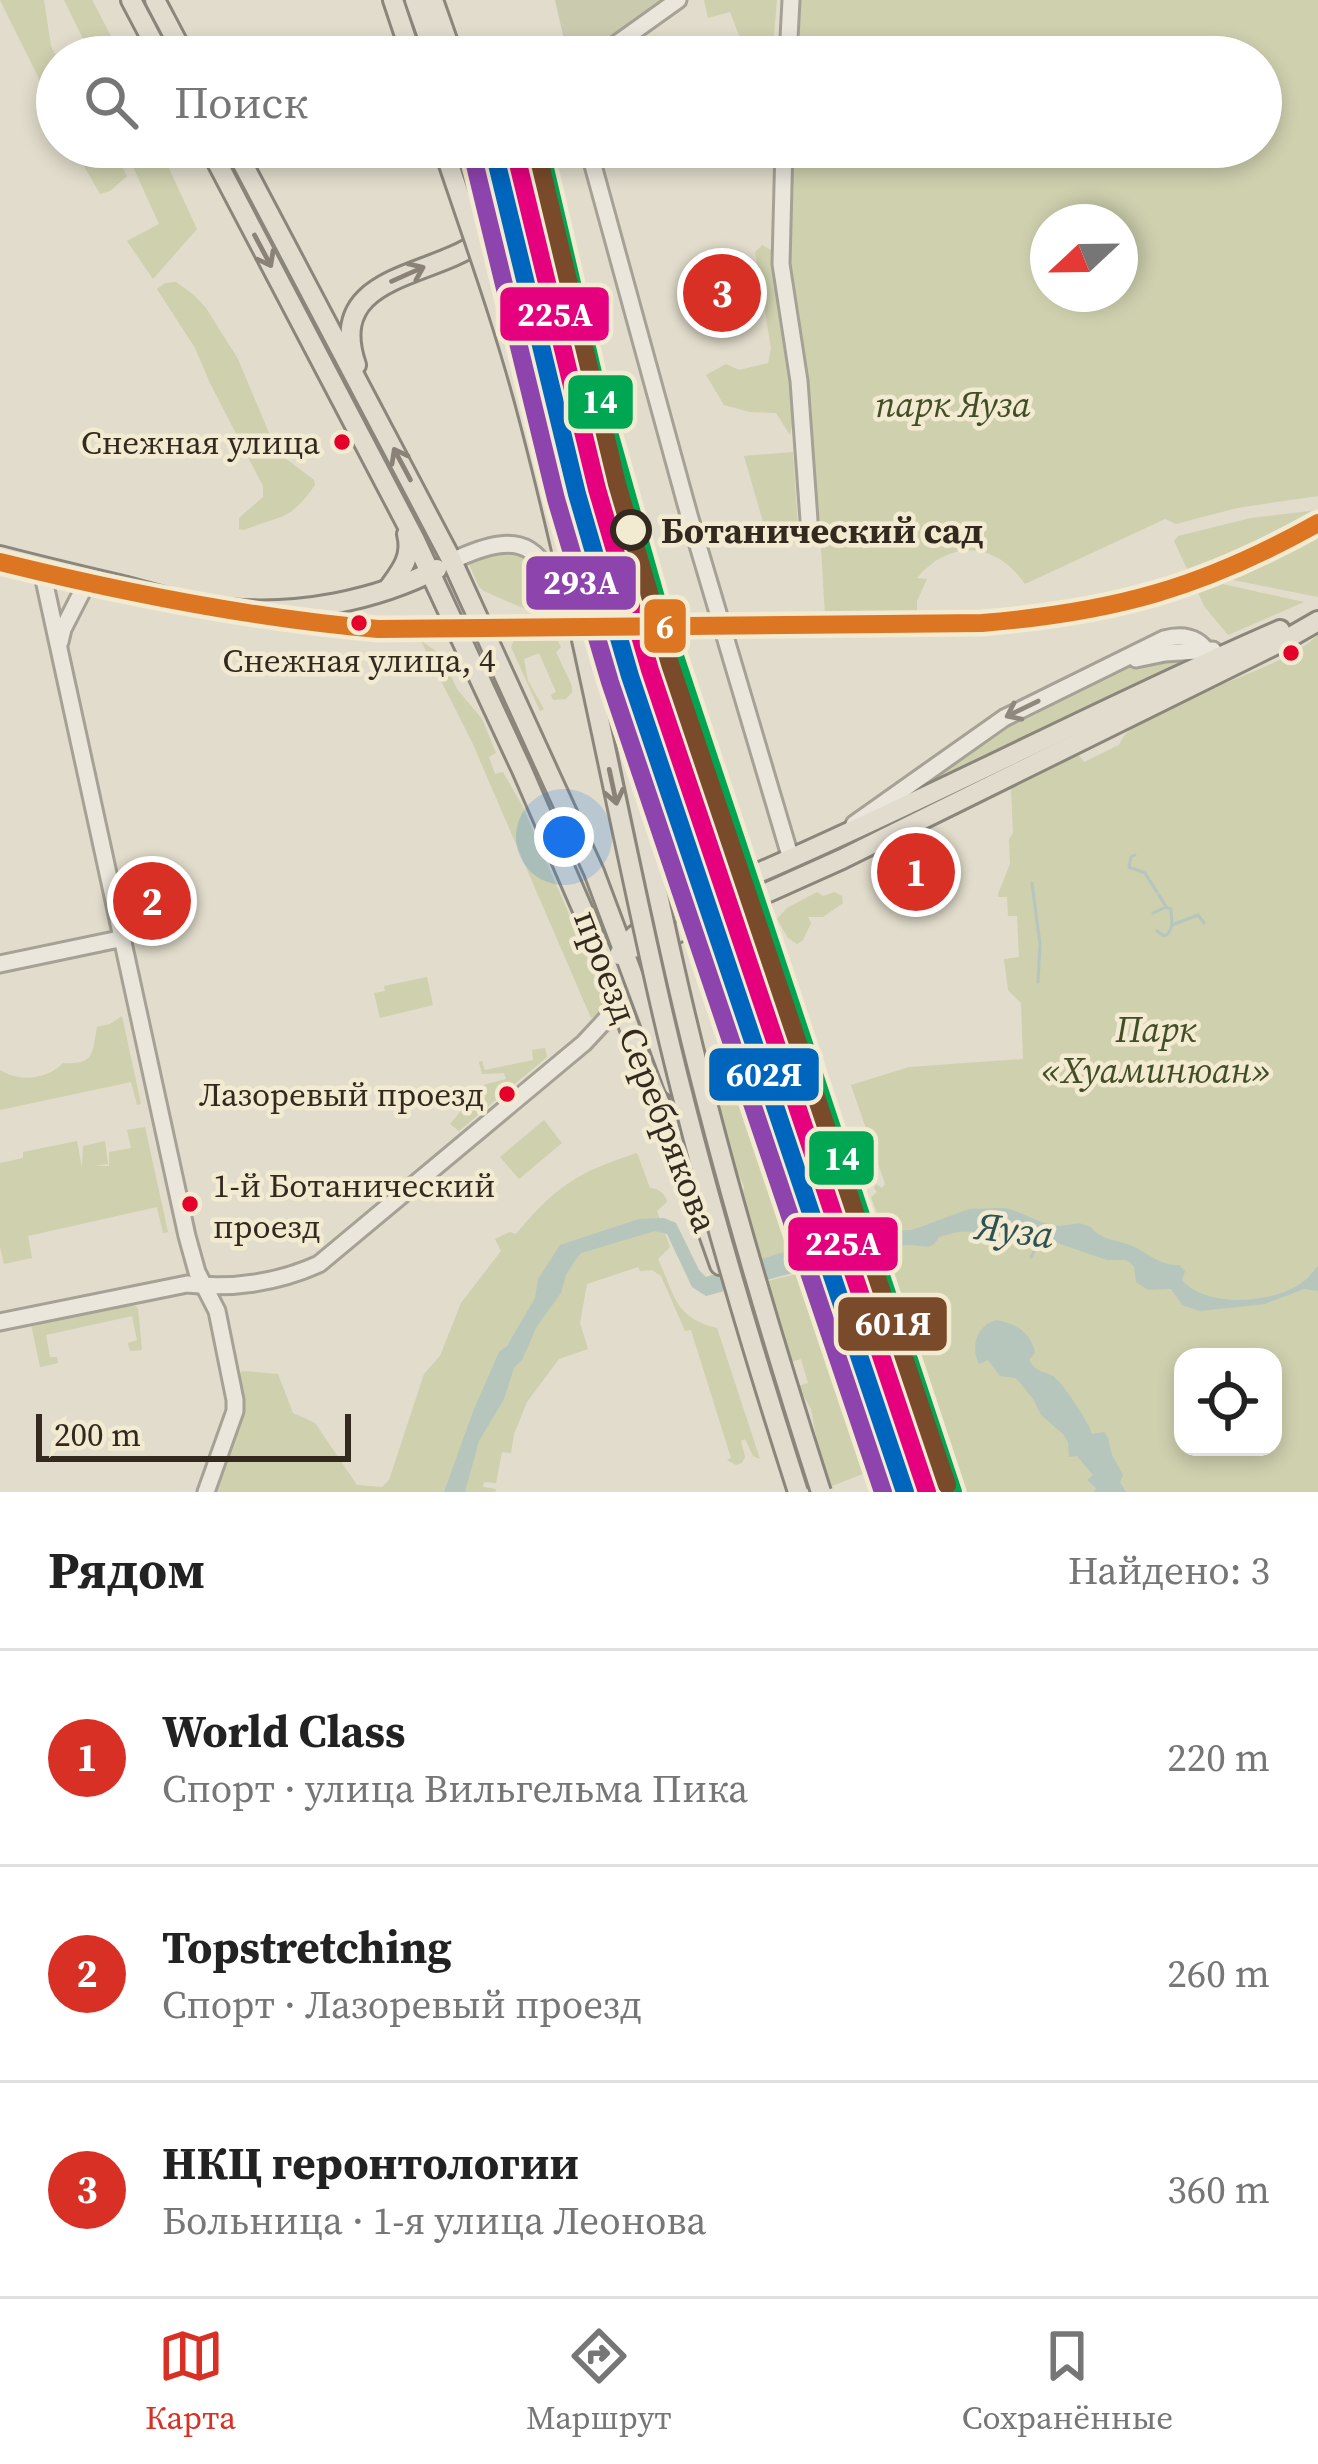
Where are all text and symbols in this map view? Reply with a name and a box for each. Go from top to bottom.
search box [36,36,1282,168]
icon: search [78,69,144,135]
text: Поиск [174,71,308,133]
north arrow [1030,204,1138,312]
one-way arrow [252,232,275,267]
pin: 3 [683,248,761,338]
one-way arrow [389,262,425,284]
line badge: 225А [498,285,611,343]
text: 225А [517,292,593,337]
line badge: 14 [566,373,635,431]
text: 14 [582,379,618,424]
park label: парк Яуза [875,380,1031,429]
place label: Снежная улица [81,420,320,465]
marker: Снежная улица [331,431,353,453]
one-way arrow [390,447,413,483]
place label: Ботанический сад [661,506,984,555]
marker: Ботанический сад [612,511,650,549]
line badge: 293А [524,554,638,612]
text: 293А [543,560,619,605]
line badge: 6 [642,597,688,655]
text: 6 [656,604,674,649]
marker: Снежная улица, 4 [348,612,370,634]
place label: Снежная улица, 4 [222,638,496,683]
unlabelled marker [1280,642,1302,664]
one-way arrow [1005,699,1041,721]
one-way arrow [603,767,626,805]
your location [534,807,594,867]
pin: 1 [877,827,955,917]
pin: 2 [113,856,191,946]
street label: проезд Серебрякова [562,903,730,1240]
park label: Парк «Хуаминюан» [1041,1005,1271,1095]
line badge: 602Я [707,1046,821,1103]
text: 602Я [726,1052,802,1097]
place label: Лазоревый проезд [199,1072,484,1117]
marker: Лазоревый проезд [496,1083,518,1105]
line badge: 14 [807,1129,876,1187]
text: 14 [824,1136,860,1181]
place label: 1-й Ботанический проезд [213,1163,495,1249]
marker: 1-й Ботанический проезд [179,1193,201,1215]
water label: Яуза [971,1199,1057,1261]
line badge: 225А [786,1215,900,1273]
text: 225А [805,1221,881,1266]
line badge: 601Я [836,1295,949,1353]
text: 601Я [855,1301,931,1346]
map controls [1174,1348,1282,1456]
button: locate [1174,1348,1282,1456]
scale bar [36,1408,351,1461]
text: 200 m [54,1412,141,1457]
text: Рядом [48,1535,205,1605]
text: Найдено: 3 [1068,1544,1270,1597]
text: World Class [162,1700,405,1762]
text: 1 [76,1731,98,1784]
text: 220 m [1167,1731,1270,1784]
text: Спорт · улица Вильгельма Пика [162,1762,748,1815]
text: Topstretching [162,1916,452,1978]
text: 2 [76,1947,98,2000]
text: 260 m [1167,1947,1270,2000]
text: Спорт · Лазоревый проезд [162,1978,642,2031]
text: НКЦ геронтологии [162,2132,579,2194]
text: 3 [76,2163,98,2216]
text: 360 m [1167,2163,1270,2216]
text: Больница · 1-я улица Леонова [162,2194,706,2247]
tab: Карта [145,2323,236,2440]
tab: Маршрут [526,2323,672,2440]
tab: Сохранённые [962,2323,1173,2440]

